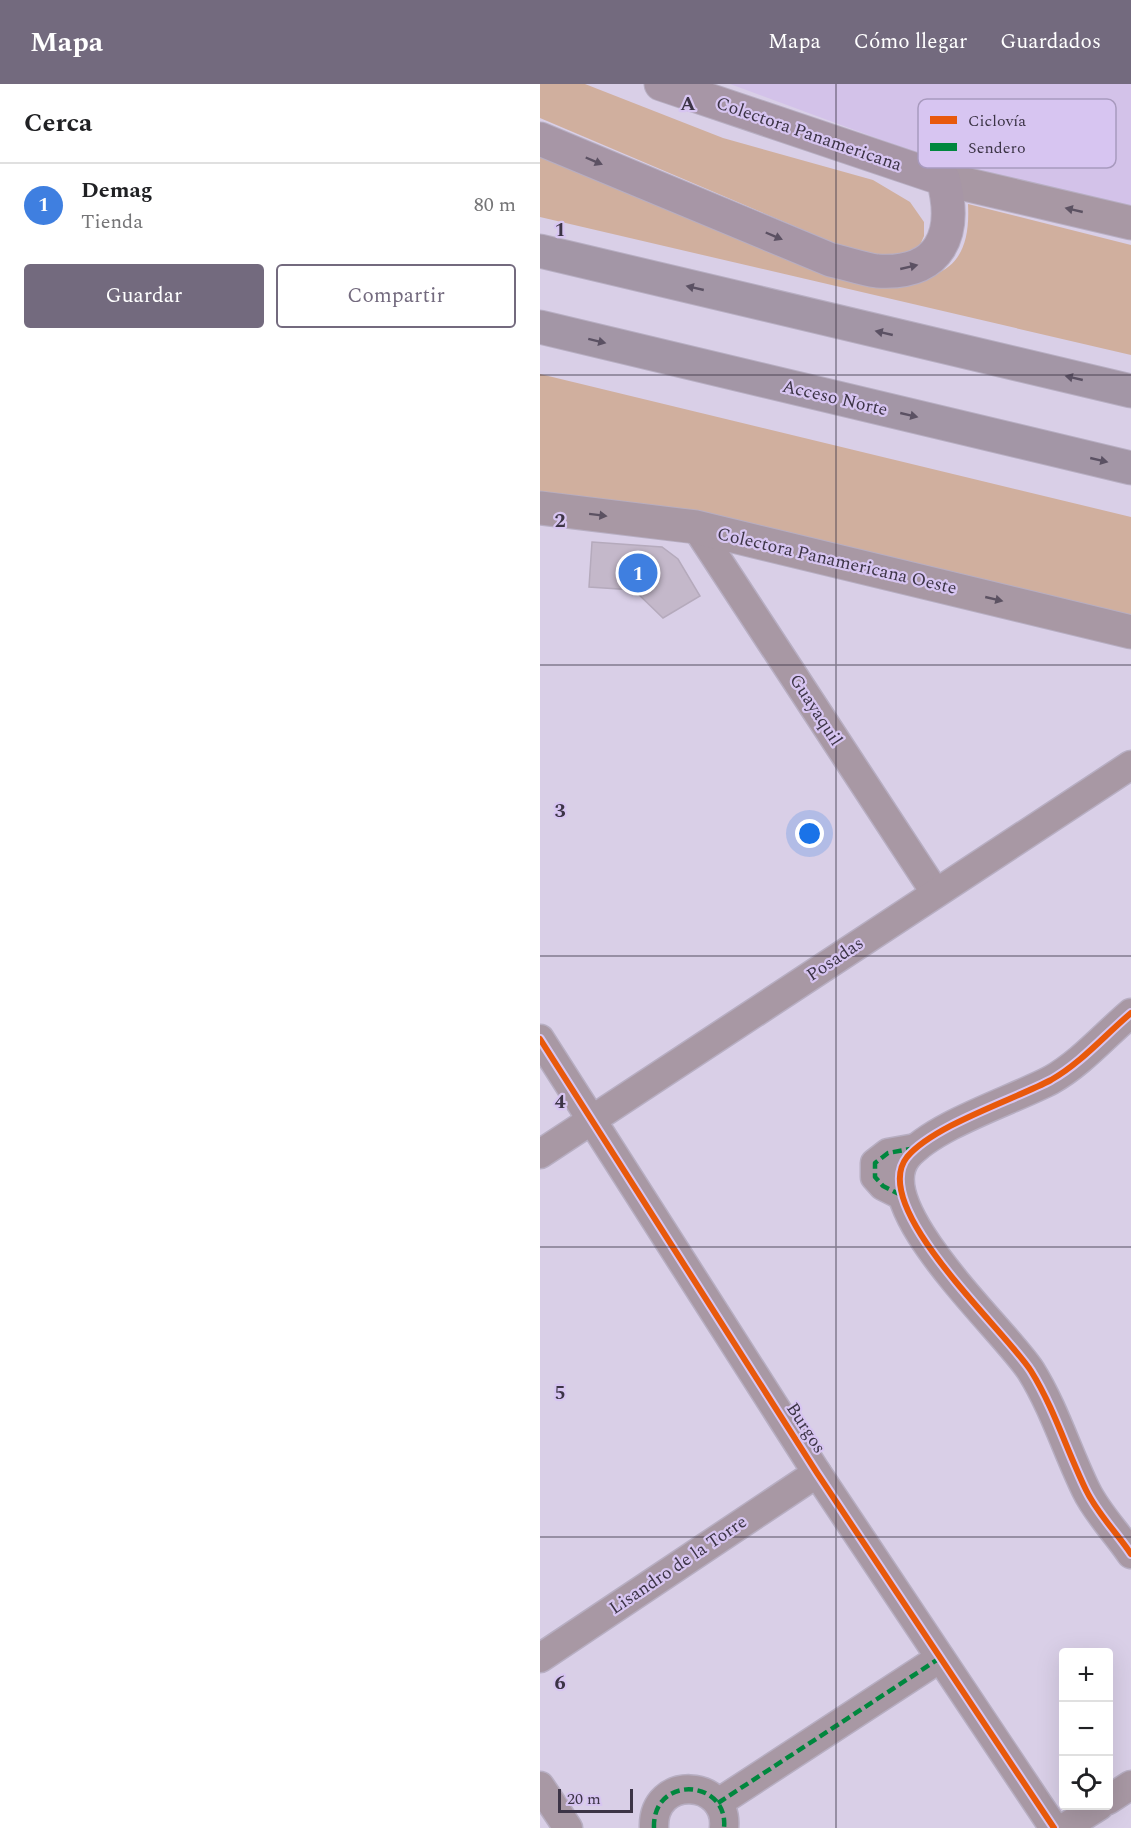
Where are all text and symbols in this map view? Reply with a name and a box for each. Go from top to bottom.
text: Mapa [30,21,103,64]
text: Mapa [768,26,821,58]
text: Cómo llegar [854,26,967,58]
text: Guardados [1000,26,1101,58]
text: A [680,89,696,119]
street label: Colectora Panamericana [712,90,906,179]
legend [918,99,1116,168]
text: Cerca [24,103,92,143]
text: Ciclovía [968,109,1026,133]
text: Sendero [968,136,1026,160]
one-way arrow [585,157,603,166]
text: Demag [81,174,153,207]
text: 1 [38,190,49,220]
text: 80 m [474,190,516,220]
one-way arrow [1064,205,1083,214]
text: Tienda [81,207,143,237]
text: 1 [554,215,566,245]
one-way arrow [765,232,783,241]
one-way arrow [900,262,918,272]
button: Guardar [24,264,264,328]
button: Compartir [276,264,516,328]
one-way arrow [685,283,704,293]
one-way arrow [875,328,894,337]
one-way arrow [588,336,606,346]
one-way arrow [1065,372,1083,382]
street label: Acceso Norte [780,373,890,423]
one-way arrow [900,411,918,421]
one-way arrow [1090,456,1108,466]
text: 2 [554,506,566,536]
one-way arrow [589,511,608,520]
street label: Colectora Panamericana Oeste [714,520,960,602]
pin: 1 [618,550,658,596]
one-way arrow [985,594,1003,604]
street label: Guayaquil [783,669,849,751]
text: 3 [554,796,566,826]
your location [795,819,824,848]
street label: Posadas [801,930,869,988]
text: 4 [554,1087,566,1117]
text: 5 [554,1378,566,1408]
street label: Burgos [779,1397,833,1459]
street label: Lisandro de la Torre [604,1509,752,1621]
map controls [1059,1648,1113,1810]
button: + [1059,1648,1113,1702]
text: 6 [554,1668,566,1698]
button: − [1059,1702,1113,1756]
button: locate [1059,1756,1113,1810]
scale bar [558,1786,633,1814]
text: 20 m [567,1787,601,1811]

